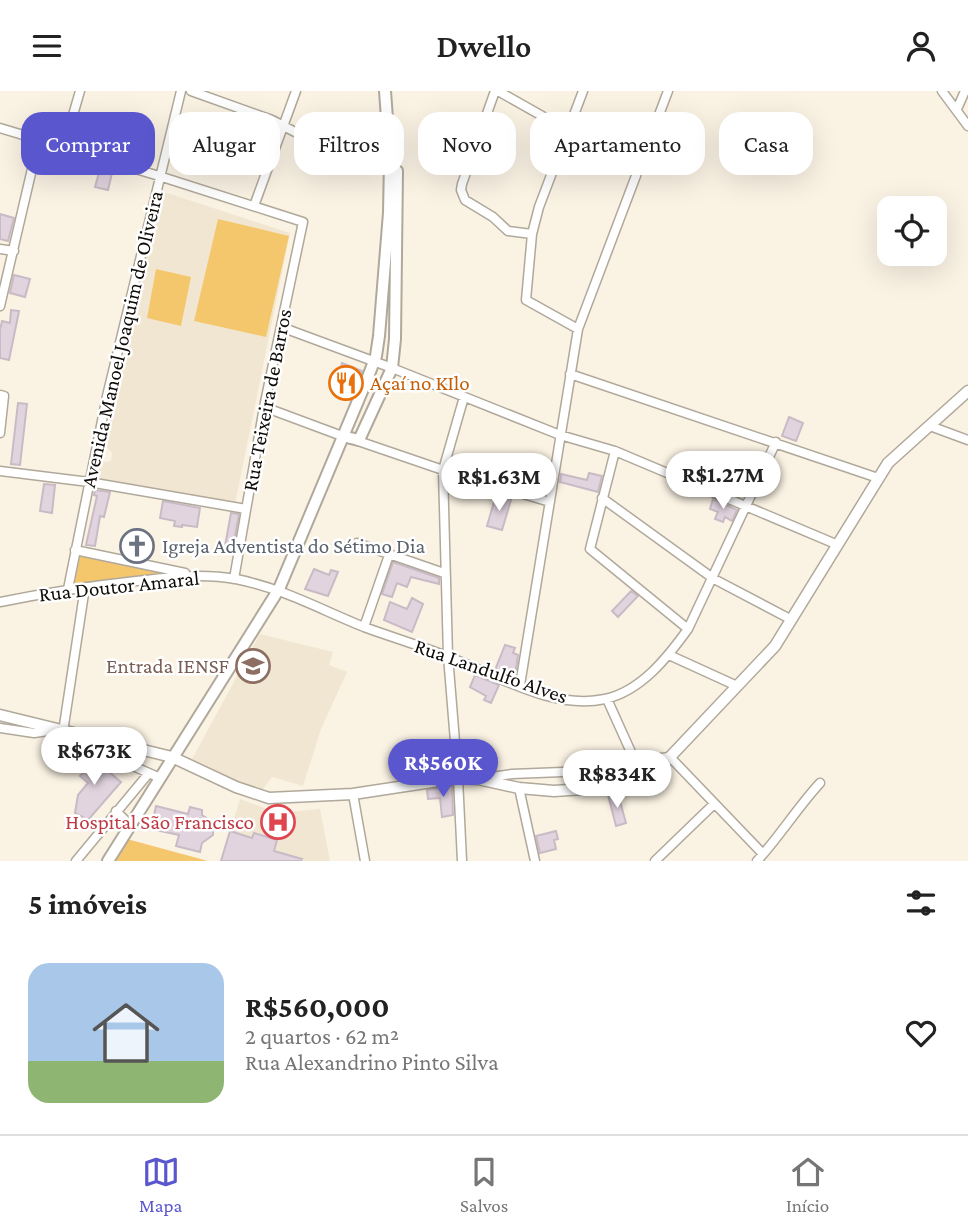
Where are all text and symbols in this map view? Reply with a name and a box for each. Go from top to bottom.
icon: menu [28,27,66,65]
icon: person [902,27,940,65]
text: Dwello [437,28,531,64]
chip: Comprar [21,112,155,175]
chip: Alugar [169,112,280,175]
chip: Filtros [294,112,404,175]
chip: Novo [418,112,516,175]
chip: Apartamento [530,112,705,175]
chip: Casa [719,112,813,175]
street label: Avenida Manoel Joaquim de Oliveira [76,188,168,490]
map controls [877,196,947,266]
button: locate [877,196,947,266]
street label: Rua Teixeira de Barros [238,307,296,493]
restaurant icon: Açaí no KIlo [327,364,365,402]
place label: Açaí no KIlo [370,371,470,395]
pin: R$1.27M [658,451,788,511]
pin: R$1.63M [434,453,564,513]
text: R$1.27M [682,461,764,487]
text: R$1.63M [457,463,541,489]
church icon: Igreja Adventista do Sétimo Dia [118,527,156,565]
place label: Igreja Adventista do Sétimo Dia [162,534,425,558]
street label: Rua Doutor Amaral [38,566,200,606]
street label: Rua Landulfo Alves [411,634,571,708]
school or university icon: Entrada IENSF [234,647,272,685]
place label: Entrada IENSF [106,654,230,678]
pin: R$673K [37,727,151,787]
text: R$673K [57,737,131,763]
pin: R$560K [386,739,500,799]
text: R$560K [404,749,482,775]
pin: R$834K [560,751,674,810]
text: R$834K [579,760,655,786]
hospital icon: Hospital São Francisco [259,803,297,841]
place label: Hospital São Francisco [65,810,254,834]
icon: filters [902,884,940,922]
text: 5 imóveis [28,887,147,920]
text: R$560,000 [245,990,389,1023]
icon: home [84,991,168,1075]
icon: heart [902,1014,940,1052]
text: 2 quartos · 62 m² [245,1023,399,1049]
text: Rua Alexandrino Pinto Silva [245,1049,499,1075]
tab: Mapa [139,1153,182,1216]
tab: Salvos [460,1153,508,1216]
tab: Início [786,1153,829,1216]

